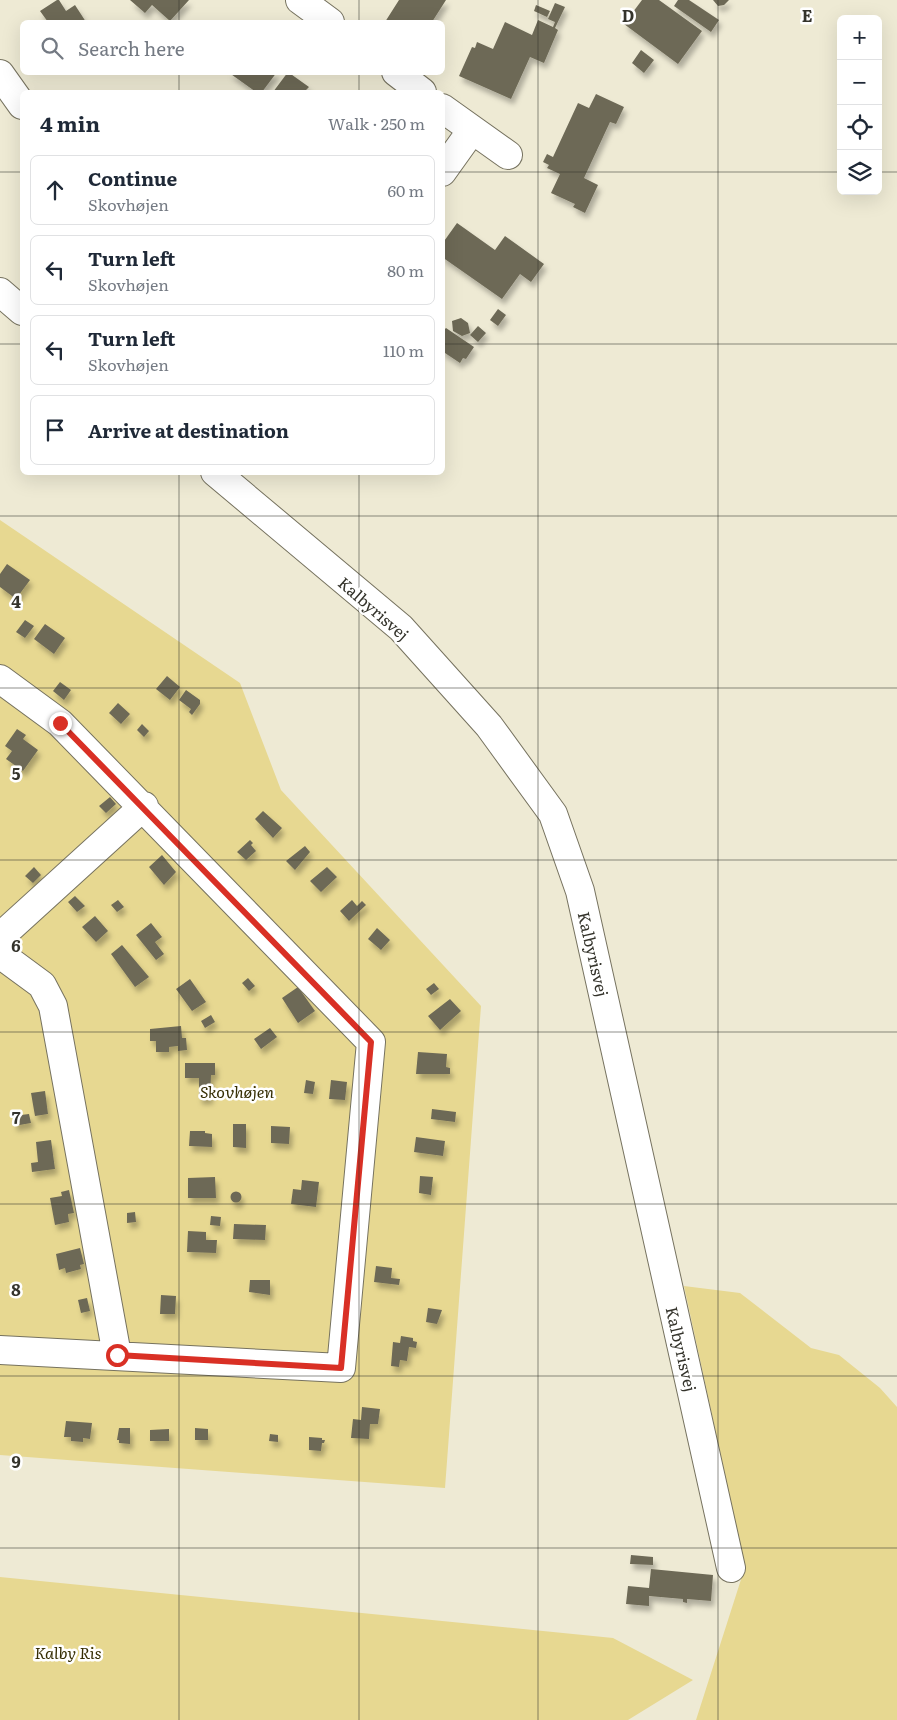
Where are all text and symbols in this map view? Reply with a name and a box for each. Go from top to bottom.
text: D [622,3,634,27]
text: E [802,3,813,27]
map controls [837,15,882,195]
button: + [837,15,882,60]
search box [20,20,445,75]
icon: search [38,34,66,62]
text: Search here [78,34,185,62]
button: − [837,60,882,105]
button: locate [837,105,882,150]
text: 4 min [40,107,100,138]
text: Walk · 250 m [328,111,425,135]
button: layers [837,150,882,195]
text: Continue [88,164,177,192]
icon: ahead [41,176,69,204]
text: 60 m [387,178,424,202]
text: Skovhøjen [88,192,169,216]
text: Turn left [88,244,175,272]
icon: left [41,256,69,284]
text: 80 m [387,258,424,282]
text: Skovhøjen [88,272,169,296]
text: Turn left [88,324,175,352]
icon: left [41,336,69,364]
text: 110 m [383,338,424,362]
text: Skovhøjen [88,352,169,376]
icon: arrive [41,416,69,444]
text: Arrive at destination [88,416,289,444]
street label: Kalbyrisvej [333,570,415,646]
text: 4 [11,589,21,613]
route end [49,712,72,735]
text: 5 [12,761,21,785]
street label: Kalbyrisvej [573,909,615,999]
text: 6 [11,933,21,957]
park label: Skovhøjen [200,1079,274,1103]
text: 7 [12,1105,21,1129]
text: 8 [11,1277,21,1301]
street label: Kalbyrisvej [661,1304,703,1394]
route start [106,1344,129,1367]
text: 9 [11,1449,21,1473]
park label: Kalby Ris [34,1640,102,1664]

